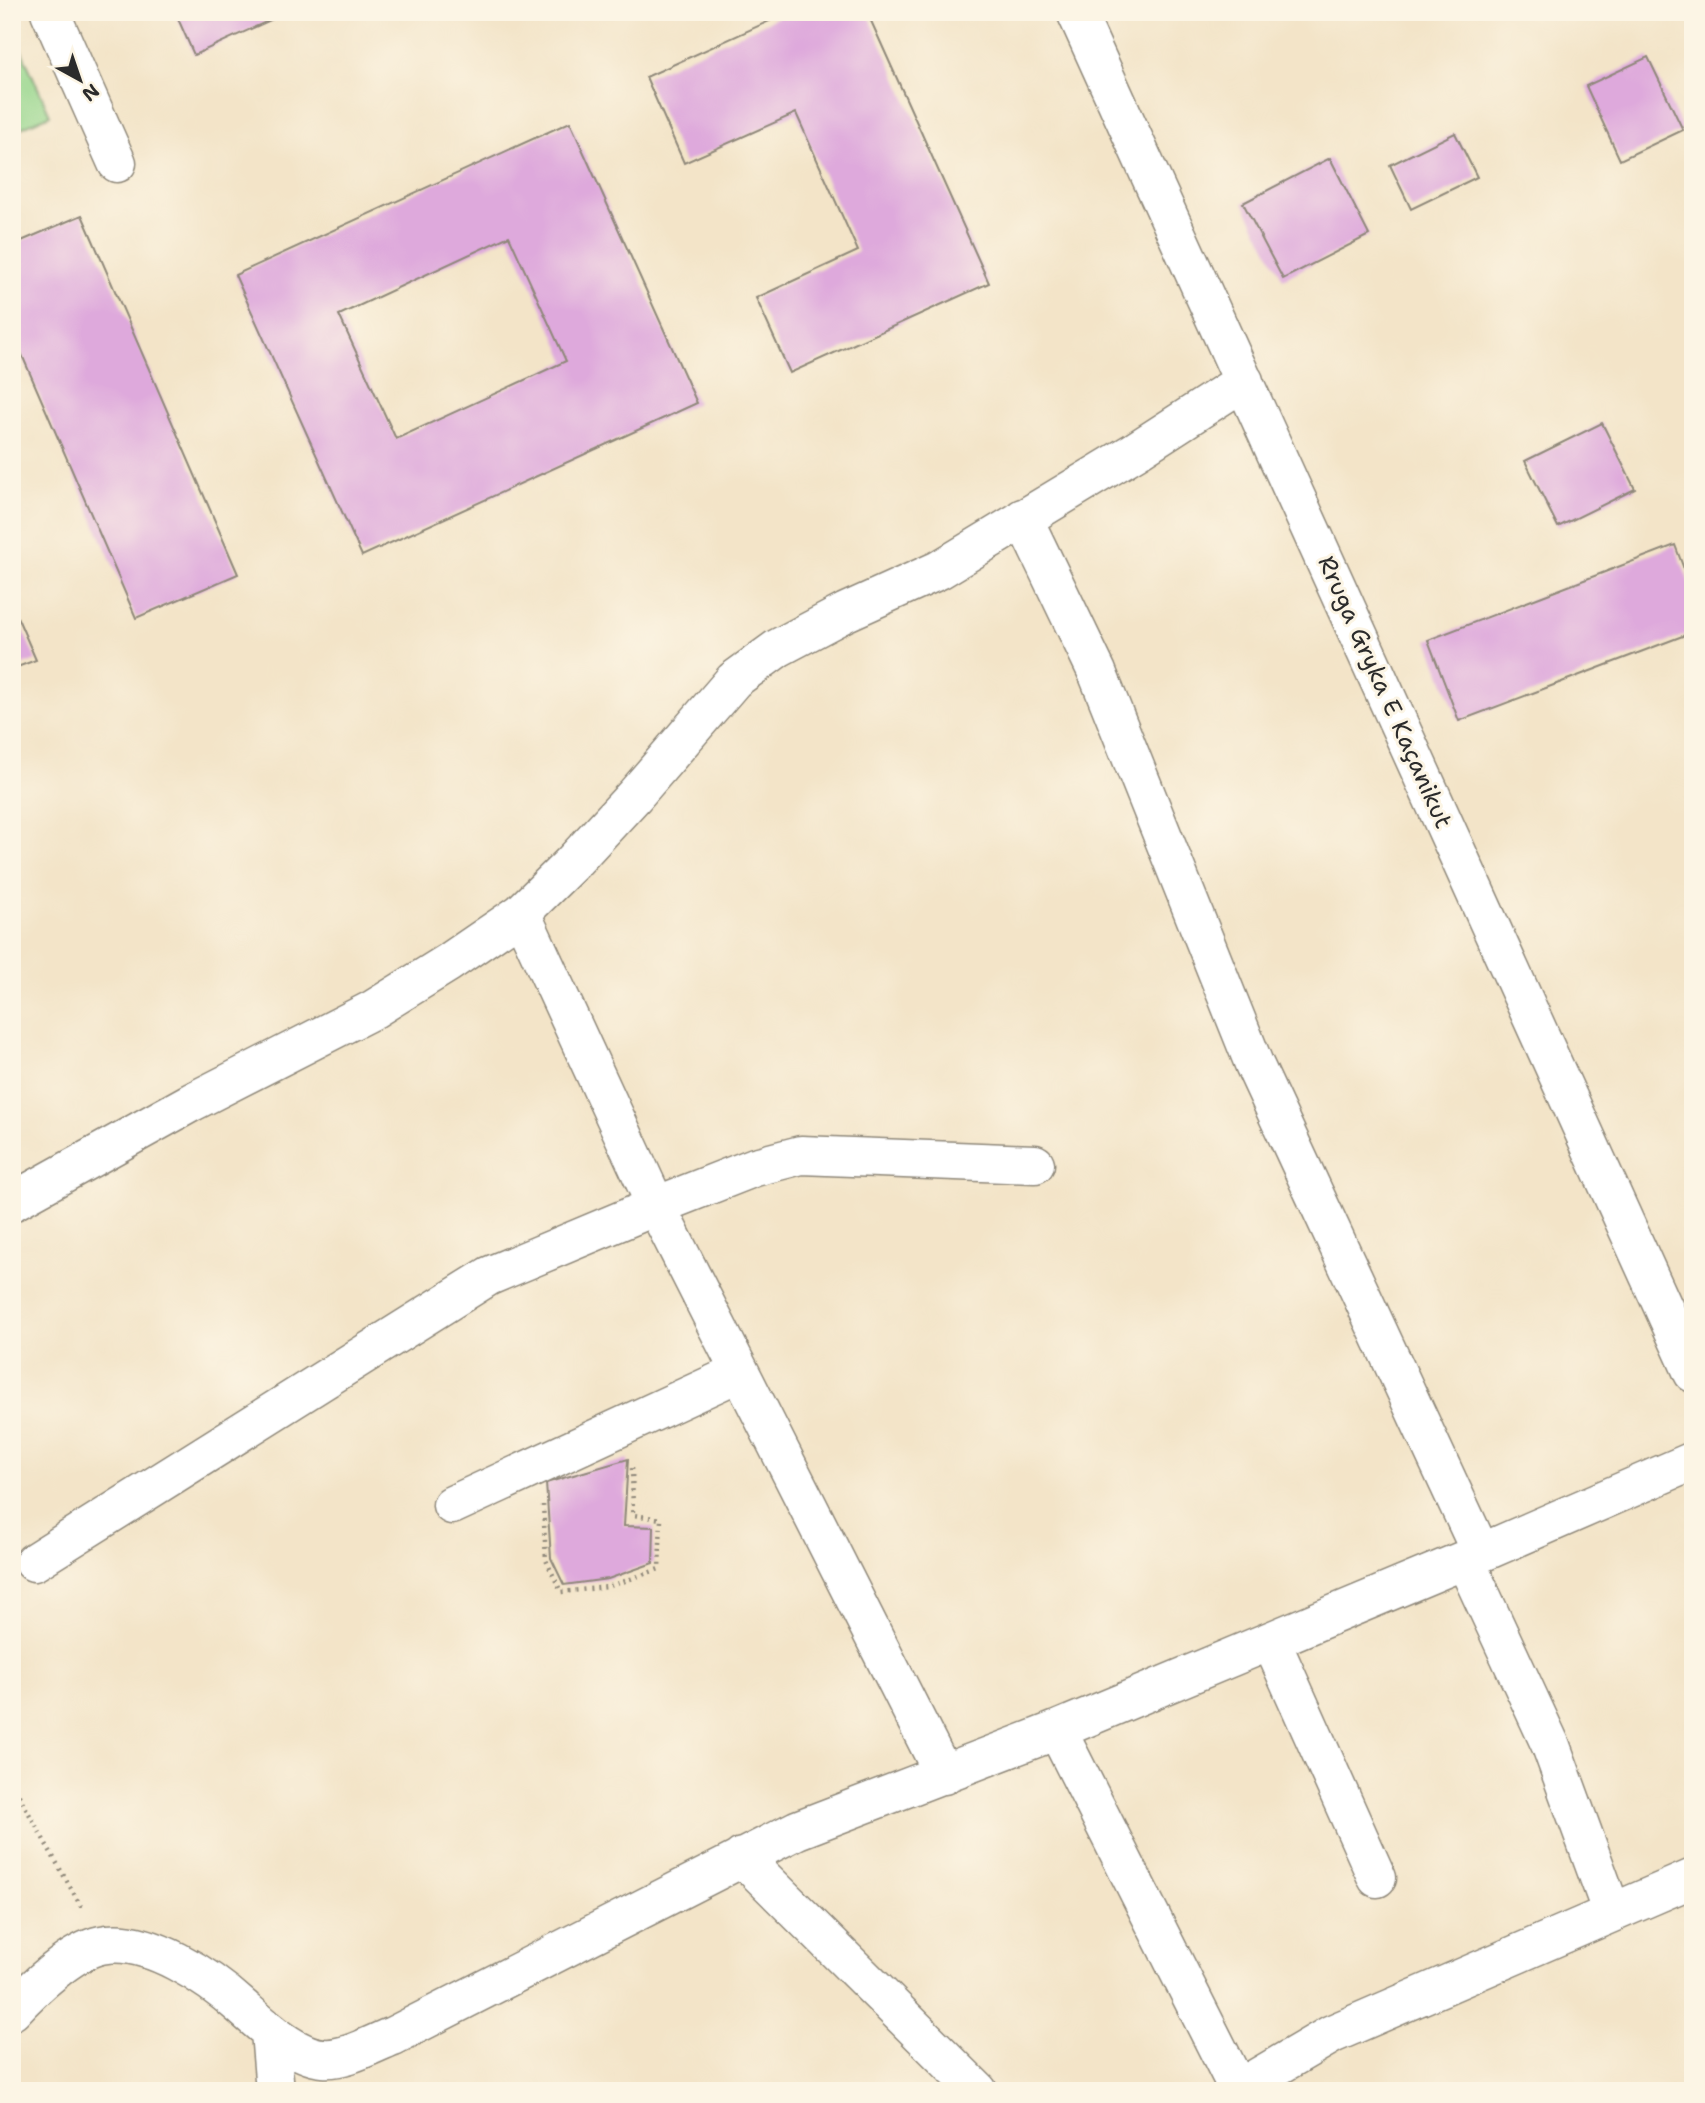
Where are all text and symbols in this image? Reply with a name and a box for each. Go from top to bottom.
north arrow [46,46,116,116]
text: N [77,78,104,107]
street label: Rruga Gryka E Kaçanikut [1310,551,1460,833]

